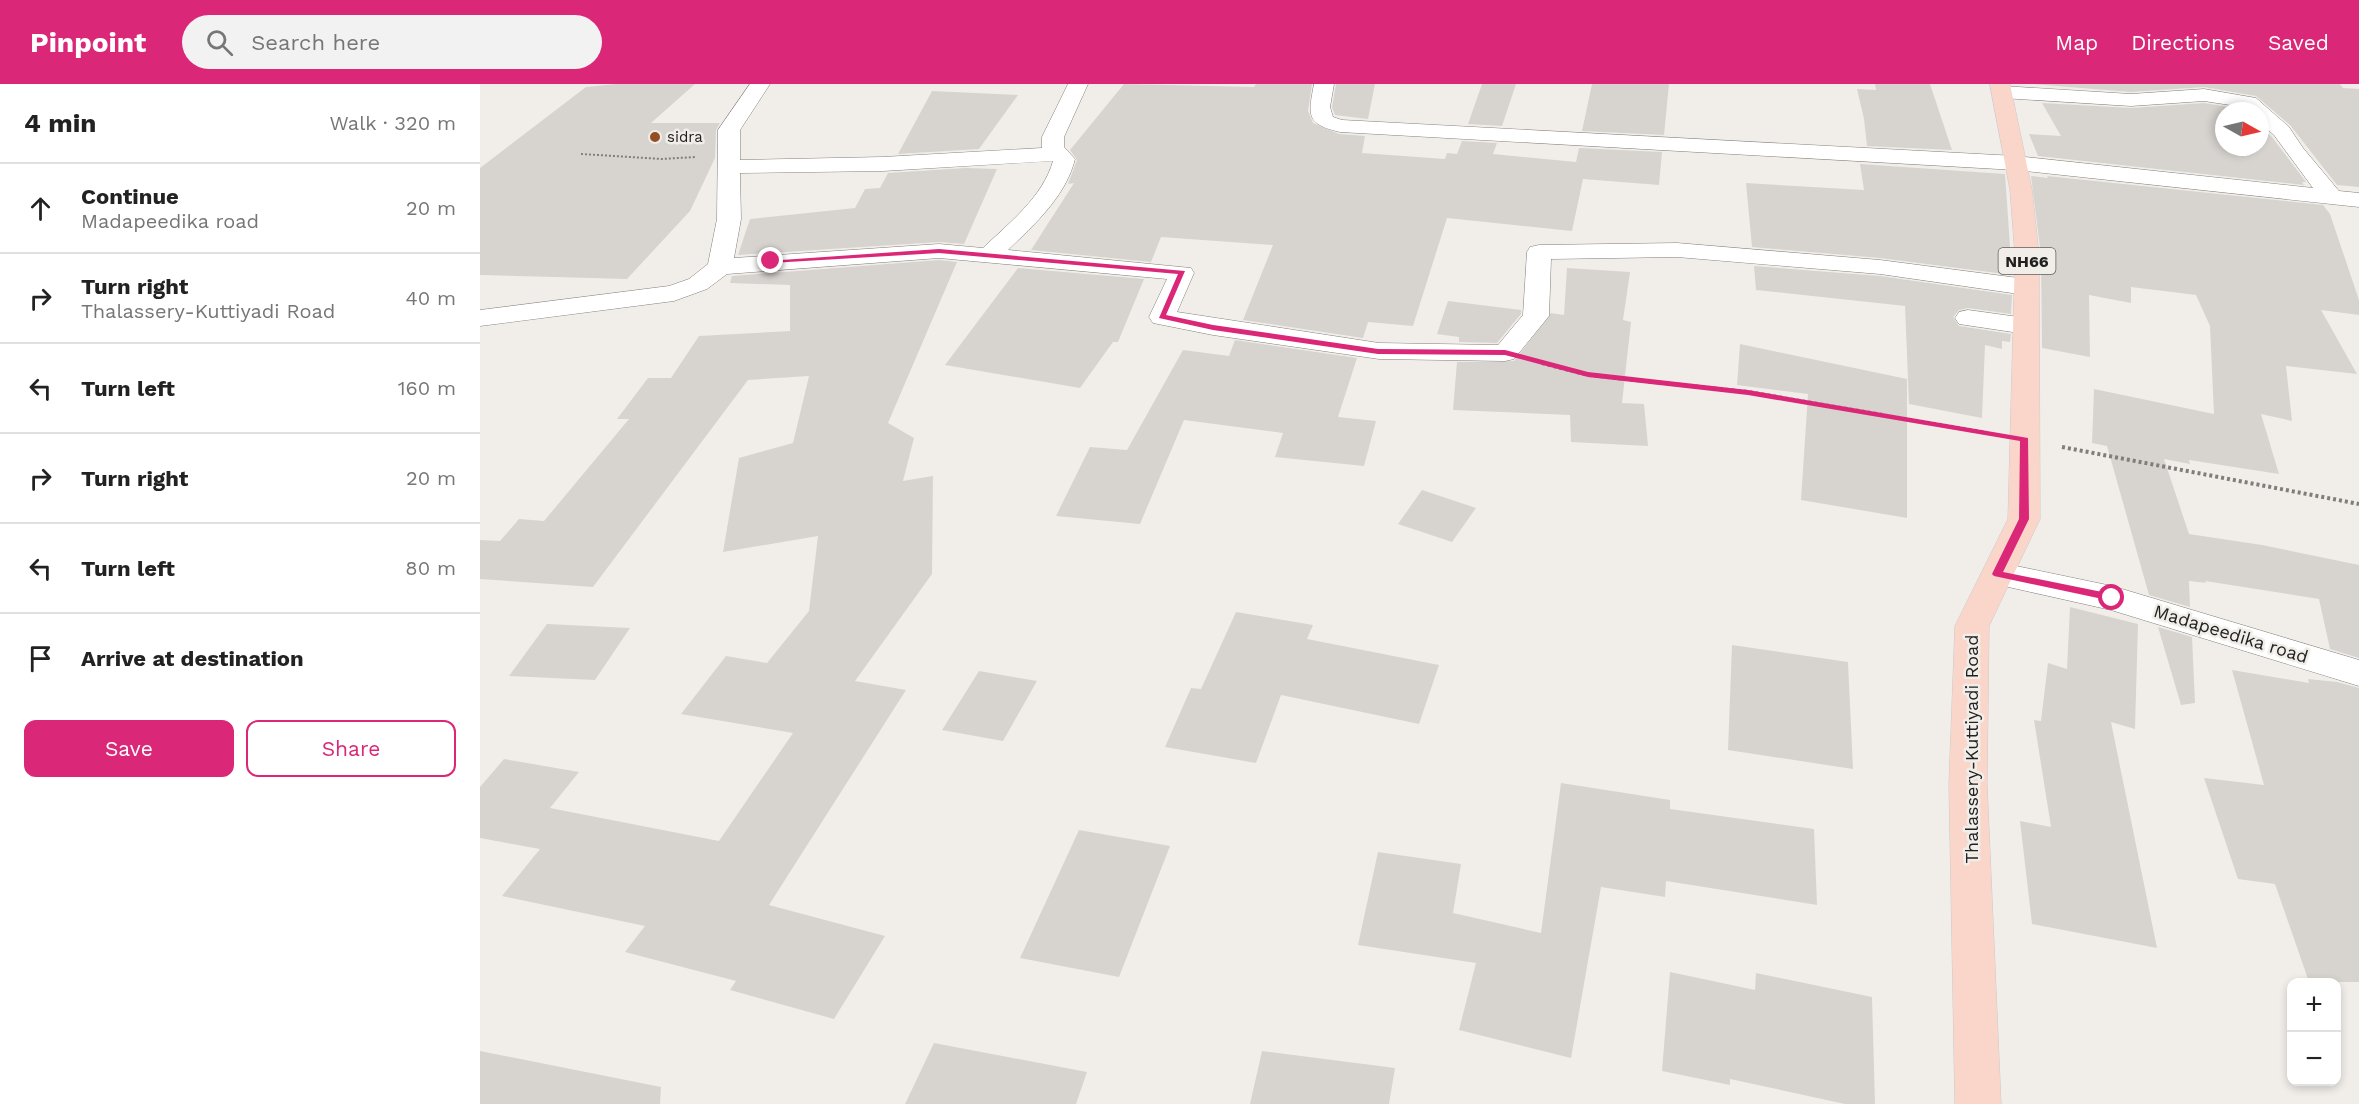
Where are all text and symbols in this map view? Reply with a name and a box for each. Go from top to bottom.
search box [182,15,602,69]
text: Pinpoint [30,26,146,59]
icon: search [203,26,236,59]
text: Search here [251,30,380,55]
text: Map [2055,30,2098,55]
text: Directions [2131,30,2235,55]
text: Saved [2268,30,2329,55]
north arrow [2215,102,2269,156]
text: 4 min [24,108,96,138]
text: Walk · 320 m [329,111,456,135]
place label: sidra [667,128,703,146]
marker: sidra [648,130,662,144]
text: Continue [81,184,179,209]
icon: ahead [24,192,57,225]
text: 20 m [406,196,456,220]
text: Madapeedika road [81,209,259,233]
route end [757,247,783,273]
road number: NH66 [1998,248,2056,274]
text: Turn right [81,274,188,299]
icon: right [24,282,57,315]
text: 40 m [405,286,456,310]
text: Thalassery-Kuttiyadi Road [81,299,335,323]
icon: left [24,372,57,405]
text: Turn left [81,376,175,401]
text: 160 m [398,376,456,400]
icon: right [24,462,57,495]
text: Turn right [81,466,188,491]
text: 20 m [406,466,456,490]
icon: left [24,552,57,585]
text: Turn left [81,556,175,581]
text: 80 m [405,556,456,580]
route start [2098,584,2124,610]
street label: Madapeedika road [2151,600,2311,667]
street label: Thalassery-Kuttiyadi Road [1961,635,1982,863]
icon: arrive [24,642,57,675]
text: Arrive at destination [81,646,304,671]
button: Save [24,720,234,777]
button: Share [246,720,456,777]
map controls [2287,978,2341,1086]
button: + [2287,978,2341,1032]
button: − [2287,1032,2341,1086]

